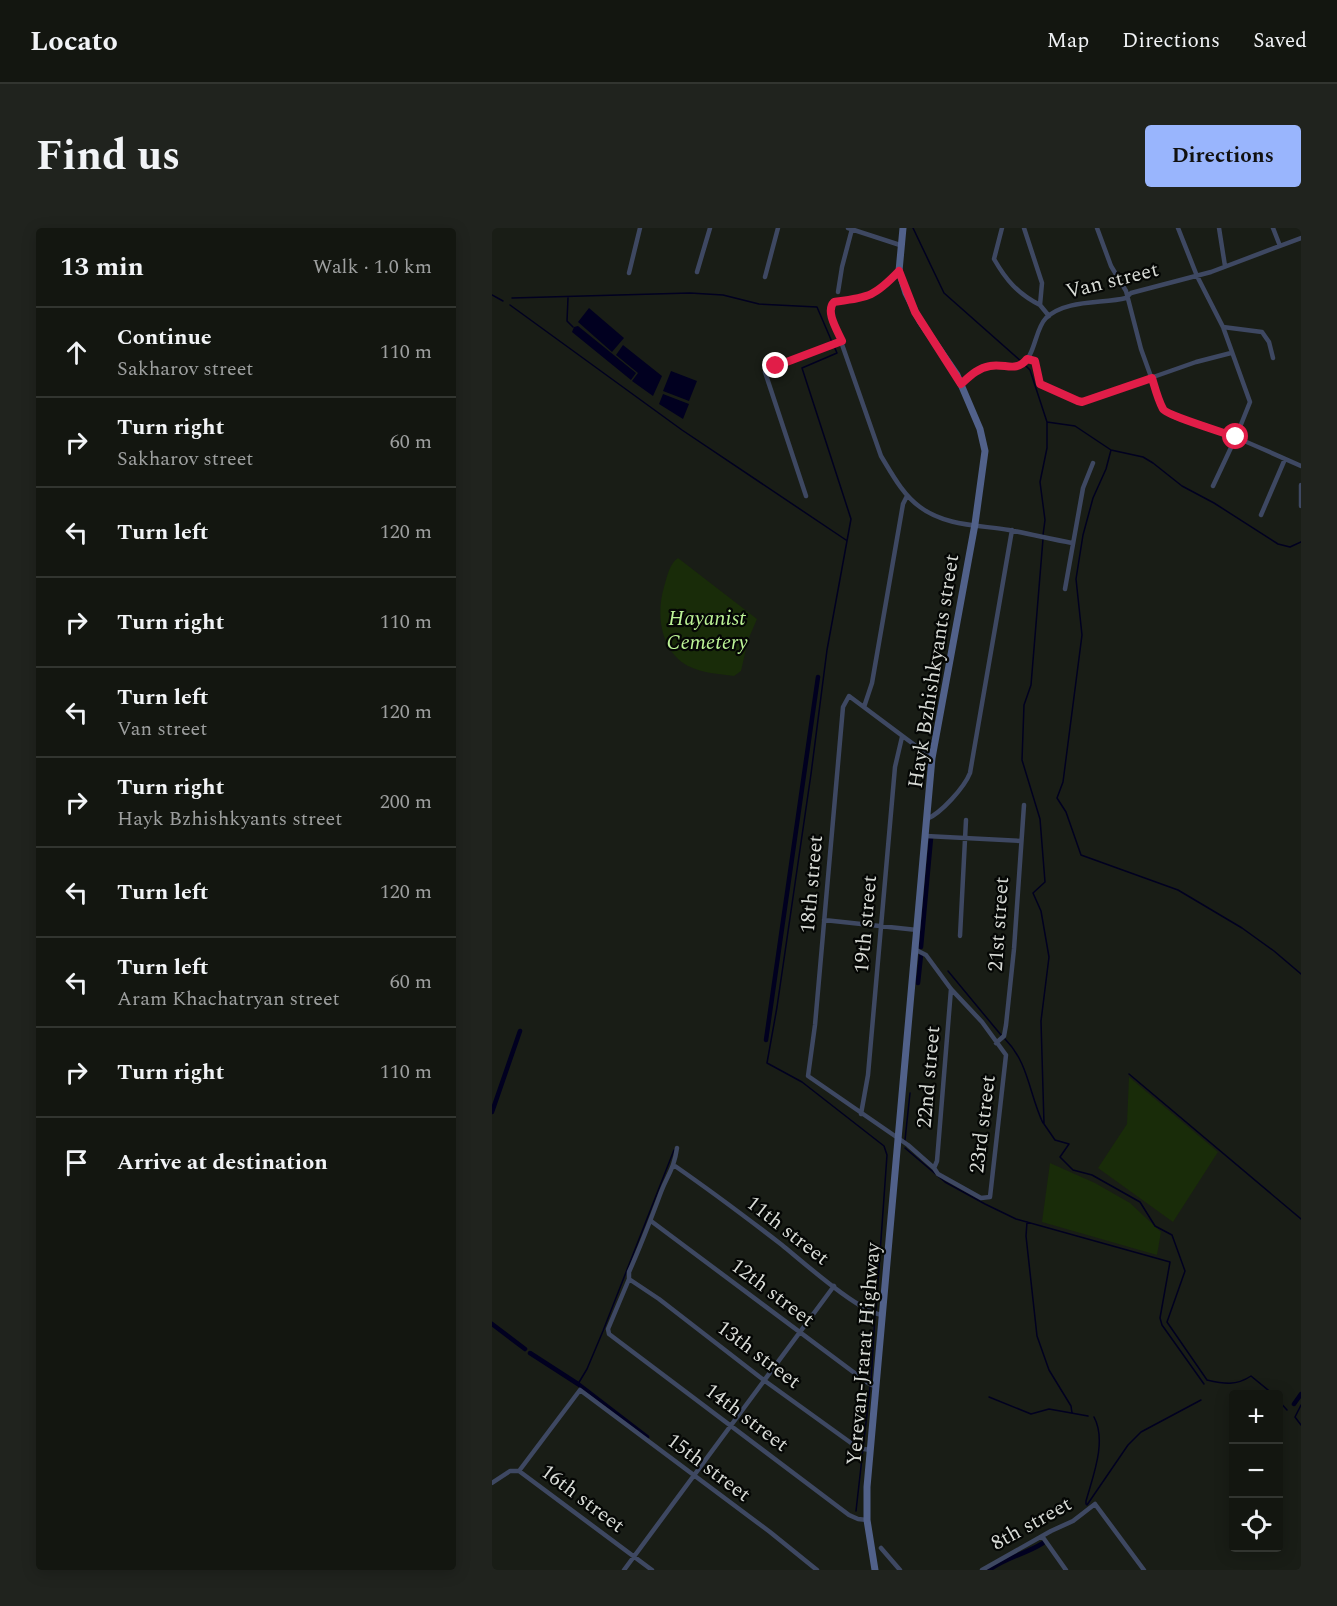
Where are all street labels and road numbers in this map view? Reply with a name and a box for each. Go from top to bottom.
street label: Van street [1062,254,1162,308]
street label: Hayk Bzhishkyants street [900,552,968,790]
street label: 18th street [792,834,832,935]
street label: 19th street [846,874,886,975]
street label: 21st street [980,875,1018,973]
street label: 22nd street [909,1024,949,1130]
street label: 23rd street [961,1073,1005,1175]
street label: 11th street [739,1188,836,1274]
street label: Yerevan-Jrarat Highway [838,1240,890,1467]
street label: 12th street [723,1250,821,1335]
street label: 13th street [709,1312,807,1397]
street label: 14th street [697,1375,795,1460]
street label: 15th street [659,1425,757,1510]
street label: 16th street [533,1456,631,1541]
street label: 8th street [985,1489,1078,1559]

